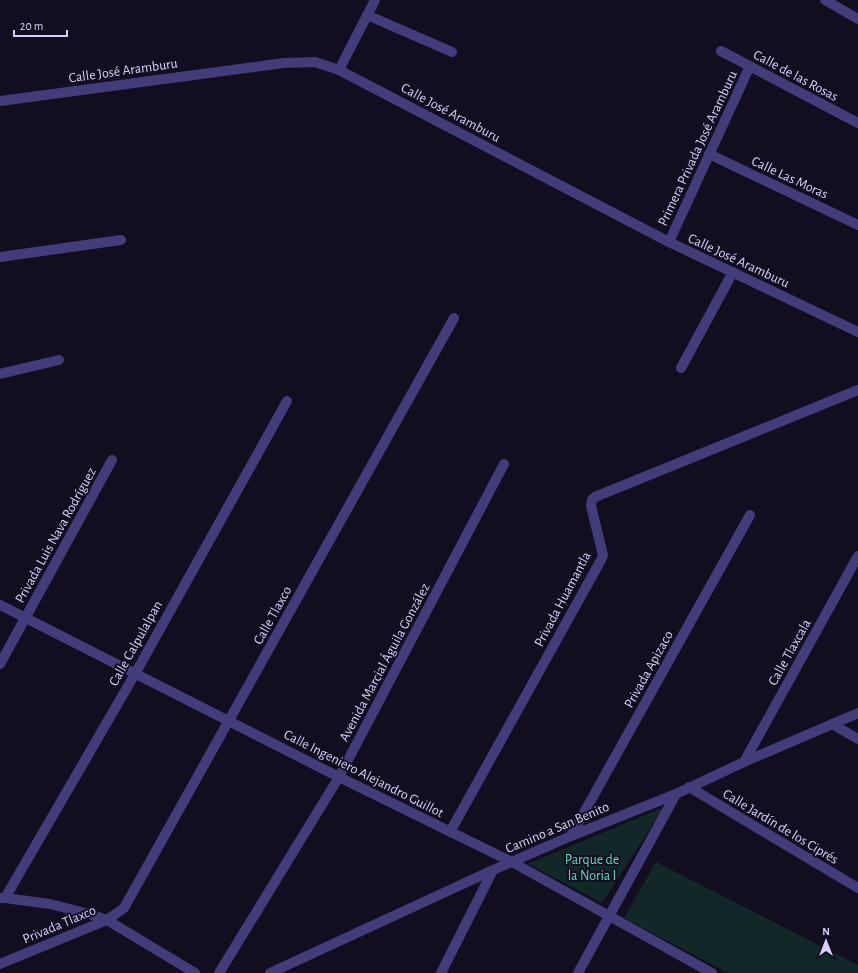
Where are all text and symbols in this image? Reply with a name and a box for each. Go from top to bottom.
scale bar [14,12,67,38]
text: 20 m [20,20,43,32]
street label: Calle de las Rosas [751,48,840,104]
street label: Calle José Aramburu [68,56,179,86]
street label: Primera Privada José Aramburu [656,69,740,228]
street label: Calle José Aramburu [399,81,502,145]
street label: Calle Las Moras [749,154,830,202]
street label: Calle José Aramburu [686,231,791,291]
street label: Privada Luis Nava Rodríguez [13,465,99,606]
street label: Privada Huamantla [532,549,594,649]
street label: Avenida Marcial Águila González [334,579,433,744]
street label: Calle Tlaxco [251,584,295,647]
street label: Calle Calpulalpan [107,599,165,688]
street label: Calle Tlaxcala [766,616,814,688]
street label: Privada Apizaco [622,628,676,710]
street label: Calle Ingeniero Alejandro Guillot [281,727,446,821]
street label: Calle Jardín de los Ciprés [720,787,841,867]
street label: Camino a San Benito [503,800,611,856]
park label: Parque de la Noria I [565,853,619,883]
street label: Privada Tlaxco [21,903,98,947]
north arrow [806,921,846,961]
text: N [822,926,830,937]

